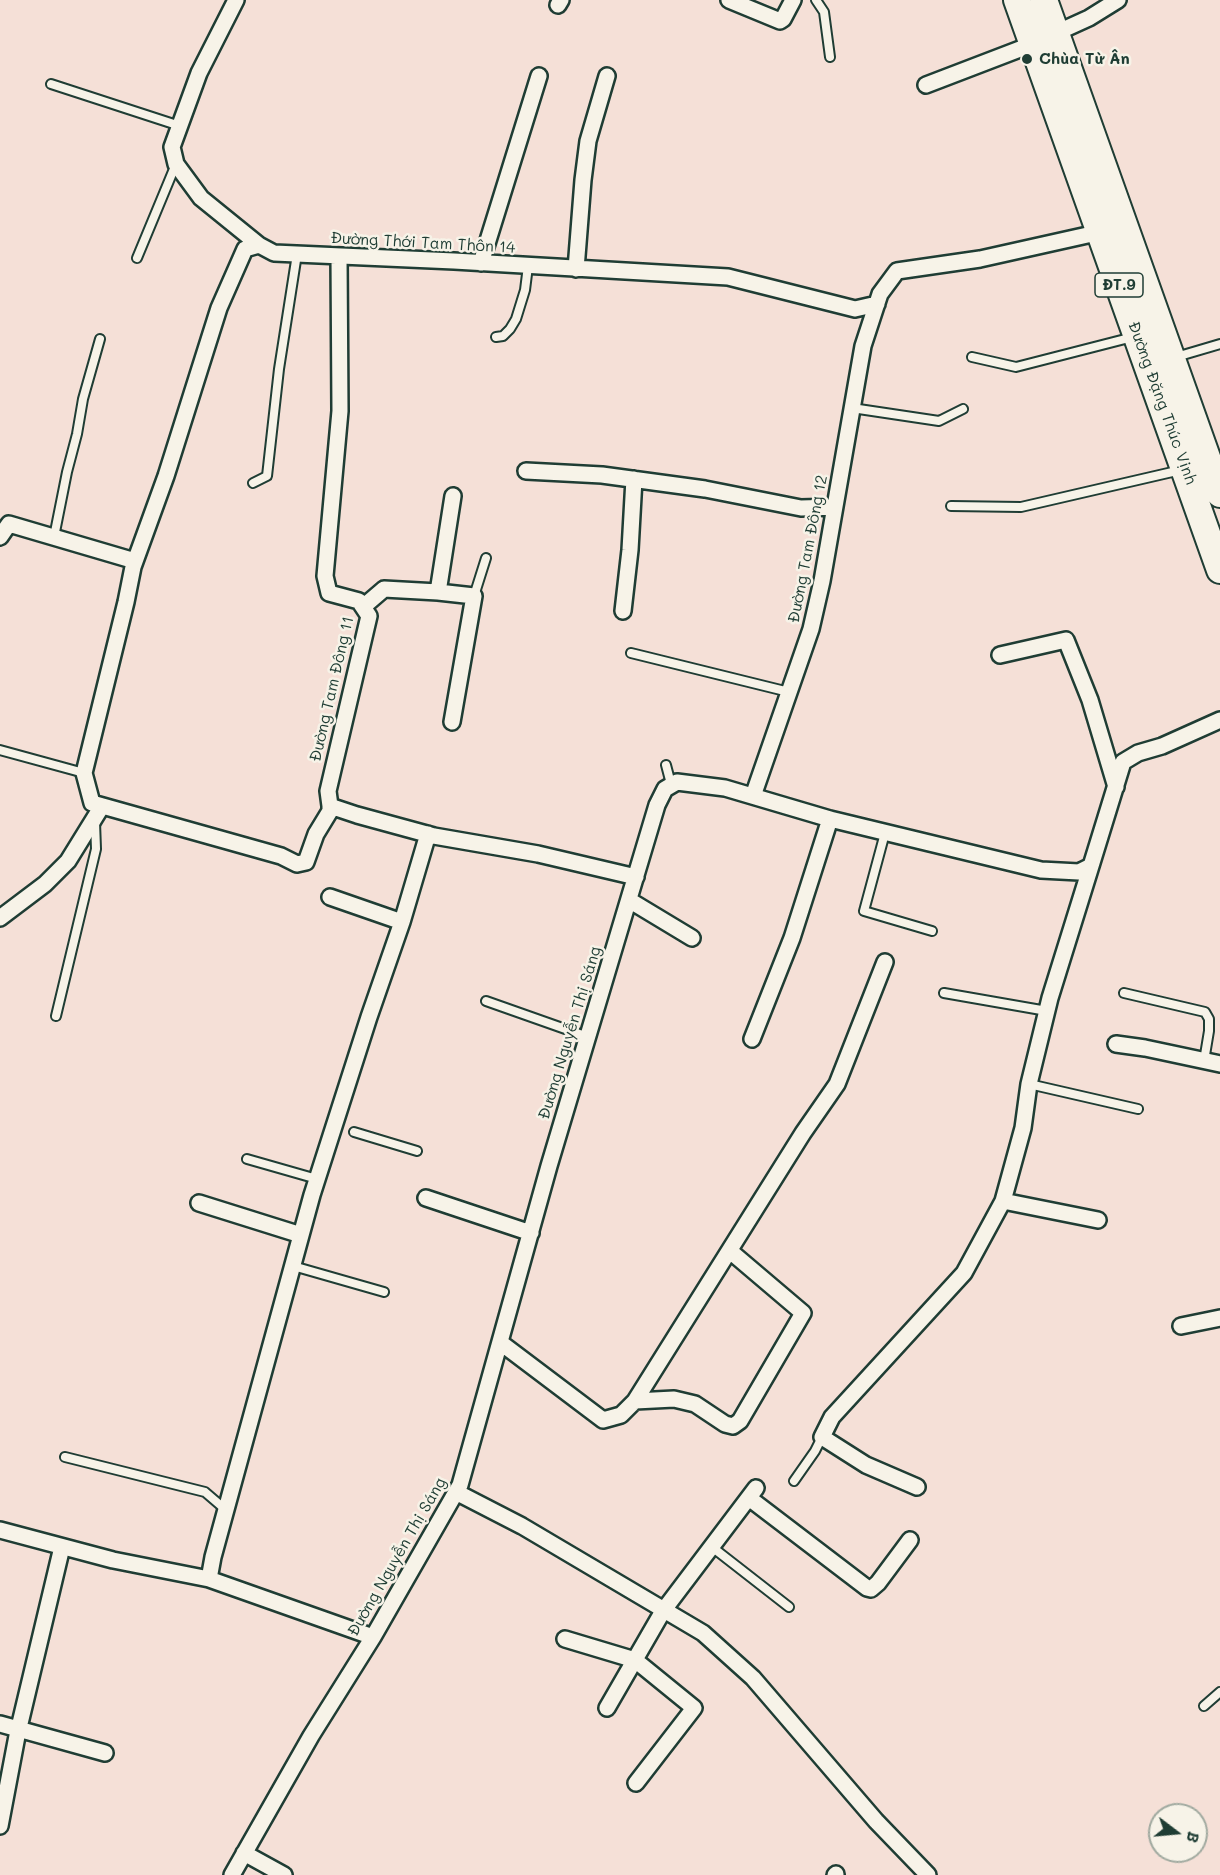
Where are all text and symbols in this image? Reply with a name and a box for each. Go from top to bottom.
place label: Chùa Từ Ân [1039,49,1130,69]
marker: Chùa Từ Ân [1020,52,1034,66]
street label: Đường Thới Tam Thôn 14 [330,229,516,257]
road number: ĐT.9 [1095,273,1143,297]
street label: Đường Đặng Thúc Vịnh [1124,319,1200,487]
street label: Đường Tam Đông 12 [784,473,832,625]
street label: Đường Tam Đông 11 [306,615,358,763]
street label: Đường Nguyễn Thị Sáng [534,944,606,1122]
street label: Đường Nguyễn Thị Sáng [344,1474,450,1640]
north arrow [1148,1803,1208,1863]
text: B [1182,1829,1205,1846]

